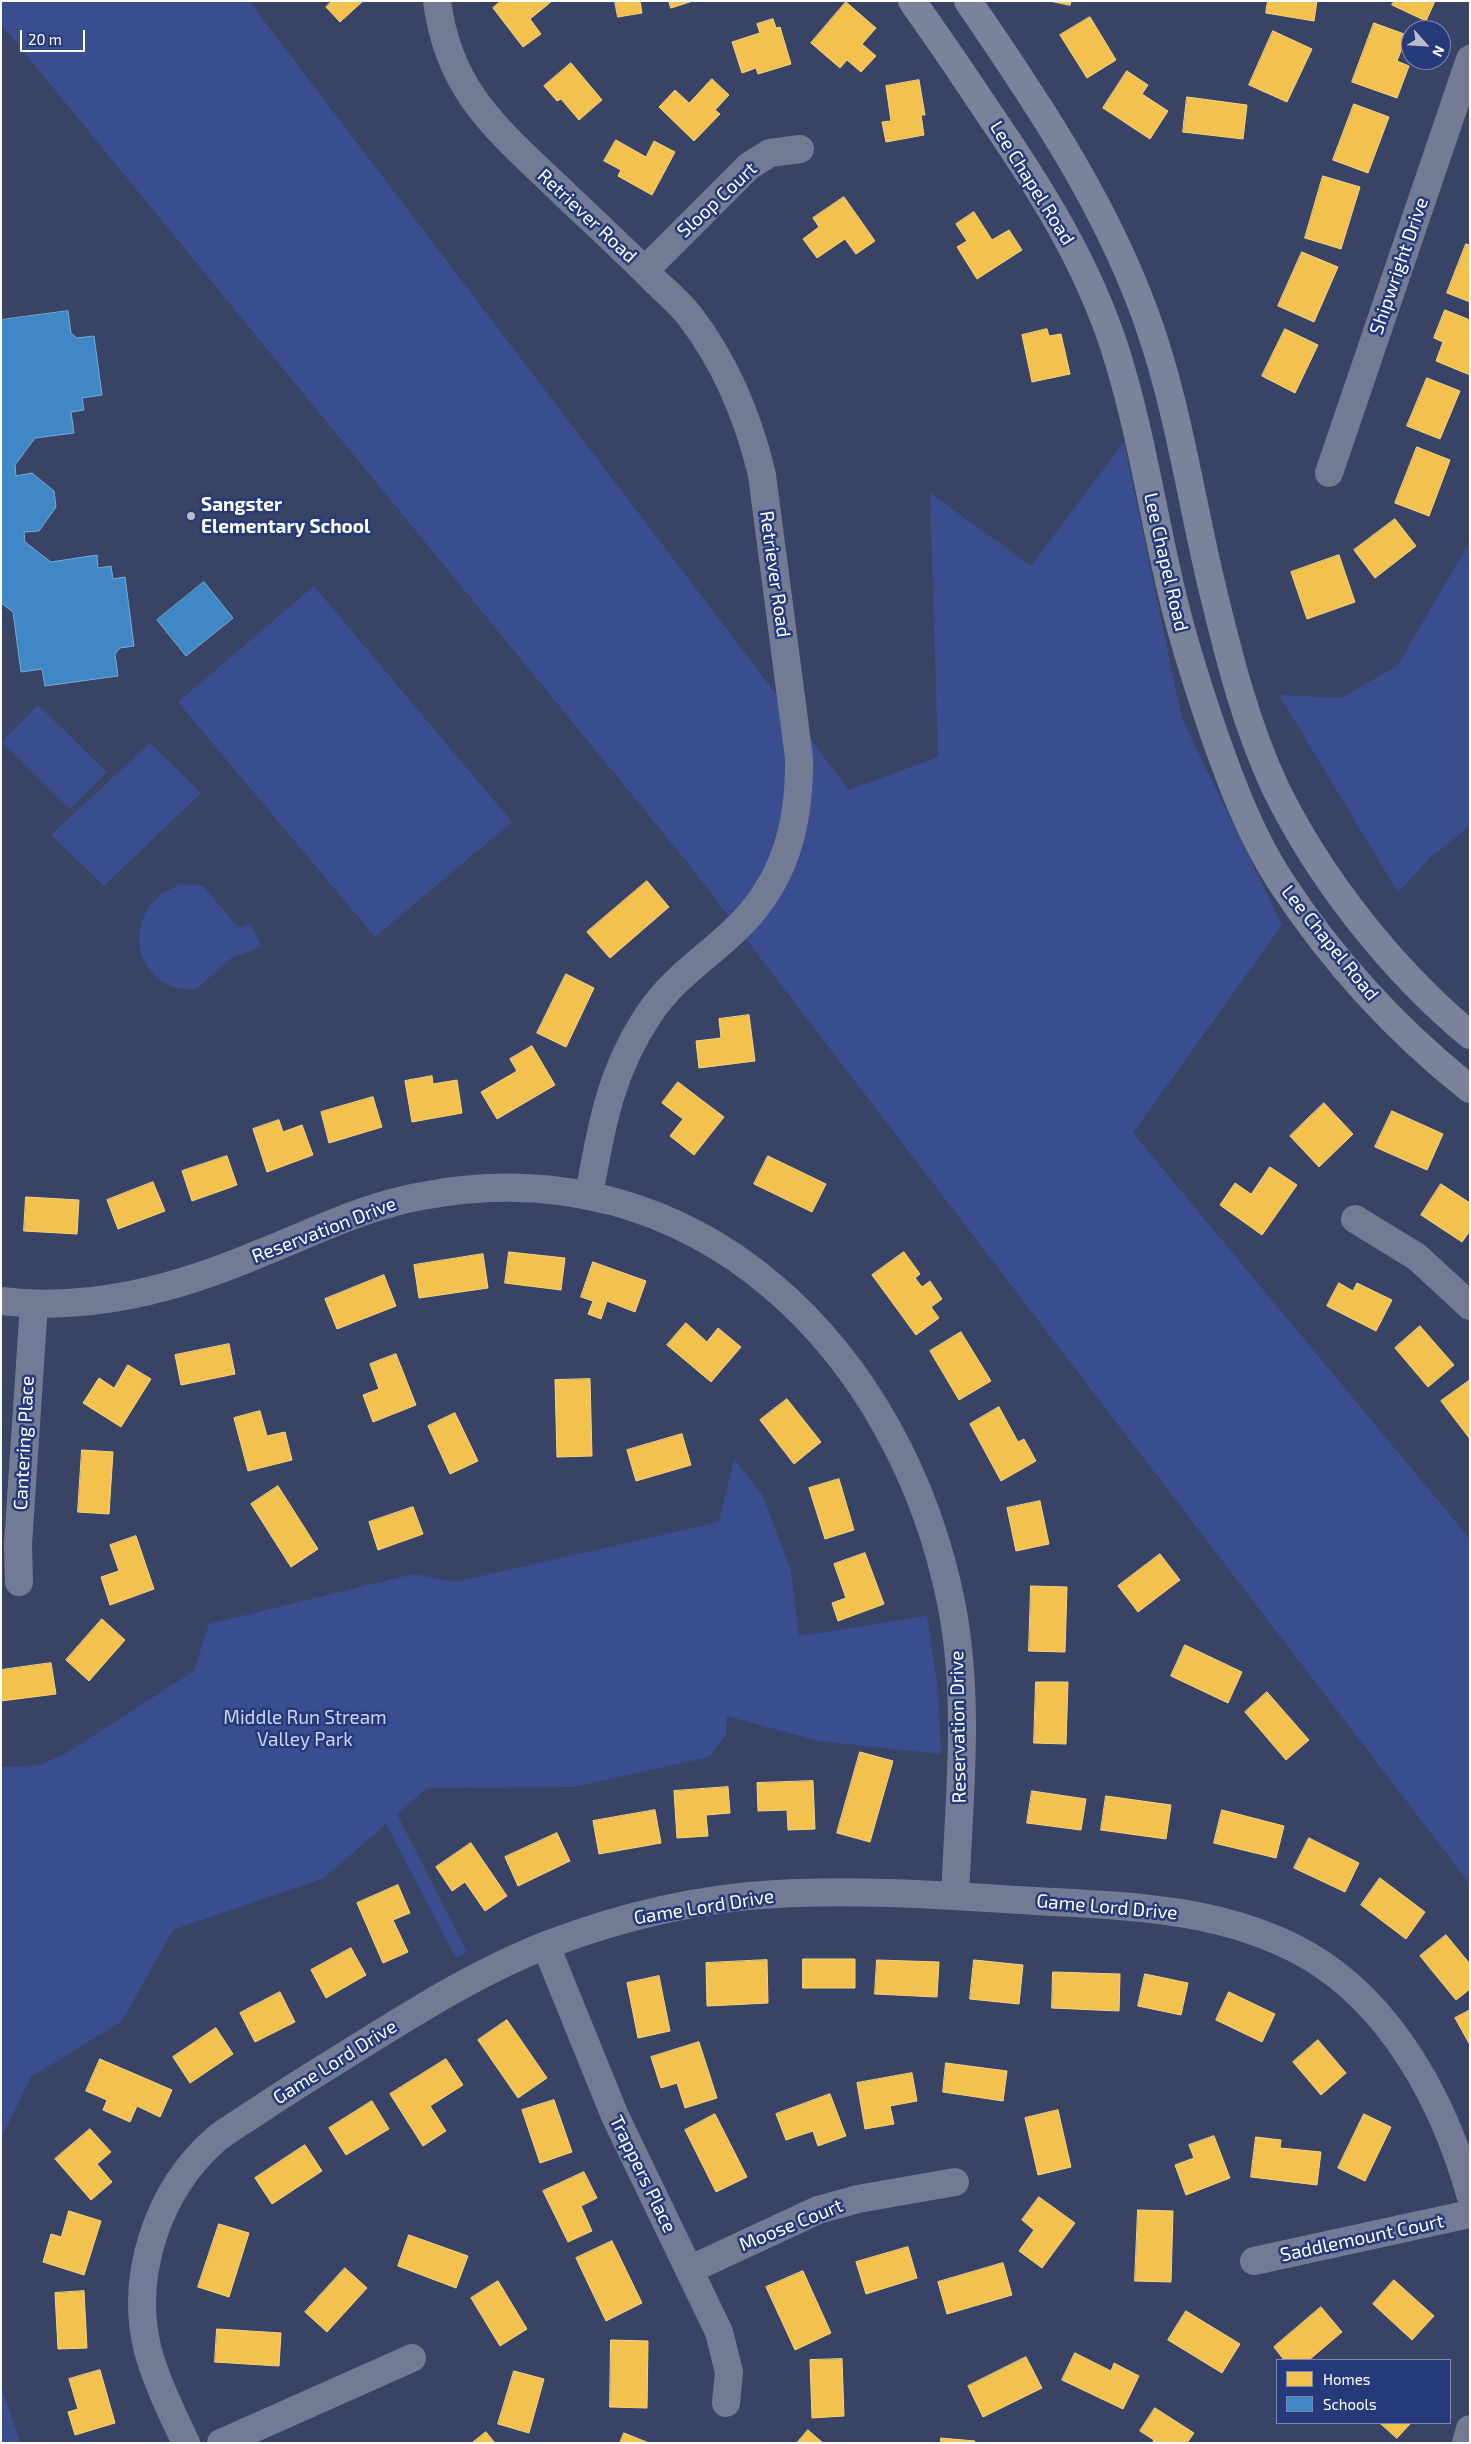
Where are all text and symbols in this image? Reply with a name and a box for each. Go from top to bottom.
scale bar [22,20,88,52]
north arrow [1401,20,1451,70]
text: 20 m [28,30,62,48]
text: N [1429,43,1449,60]
street label: Lee Chapel Road [985,117,1079,249]
street label: Sloop Court [672,157,762,243]
street label: Retriever Road [533,164,641,268]
street label: Shipwright Drive [1365,194,1433,338]
street label: Lee Chapel Road [1139,490,1193,634]
place label: Sangster Elementary School [201,494,370,538]
street label: Retriever Road [755,509,795,639]
marker: Sangster Elementary School [185,510,197,522]
street label: Lee Chapel Road [1277,881,1383,1005]
street label: Reservation Drive [249,1192,399,1268]
street label: Cantering Place [9,1375,39,1511]
street label: Reservation Drive [945,1650,971,1804]
park label: Middle Run Stream Valley Park [223,1707,387,1751]
street label: Game Lord Drive [632,1885,776,1929]
street label: Game Lord Drive [1035,1889,1179,1925]
street label: Game Lord Drive [269,2015,401,2109]
street label: Trappers Place [605,2112,681,2236]
street label: Moose Court [736,2194,846,2256]
street label: Saddlemount Court [1278,2210,1446,2266]
legend [1276,2359,1451,2424]
text: Homes [1323,2370,1370,2388]
text: Schools [1323,2395,1377,2413]

